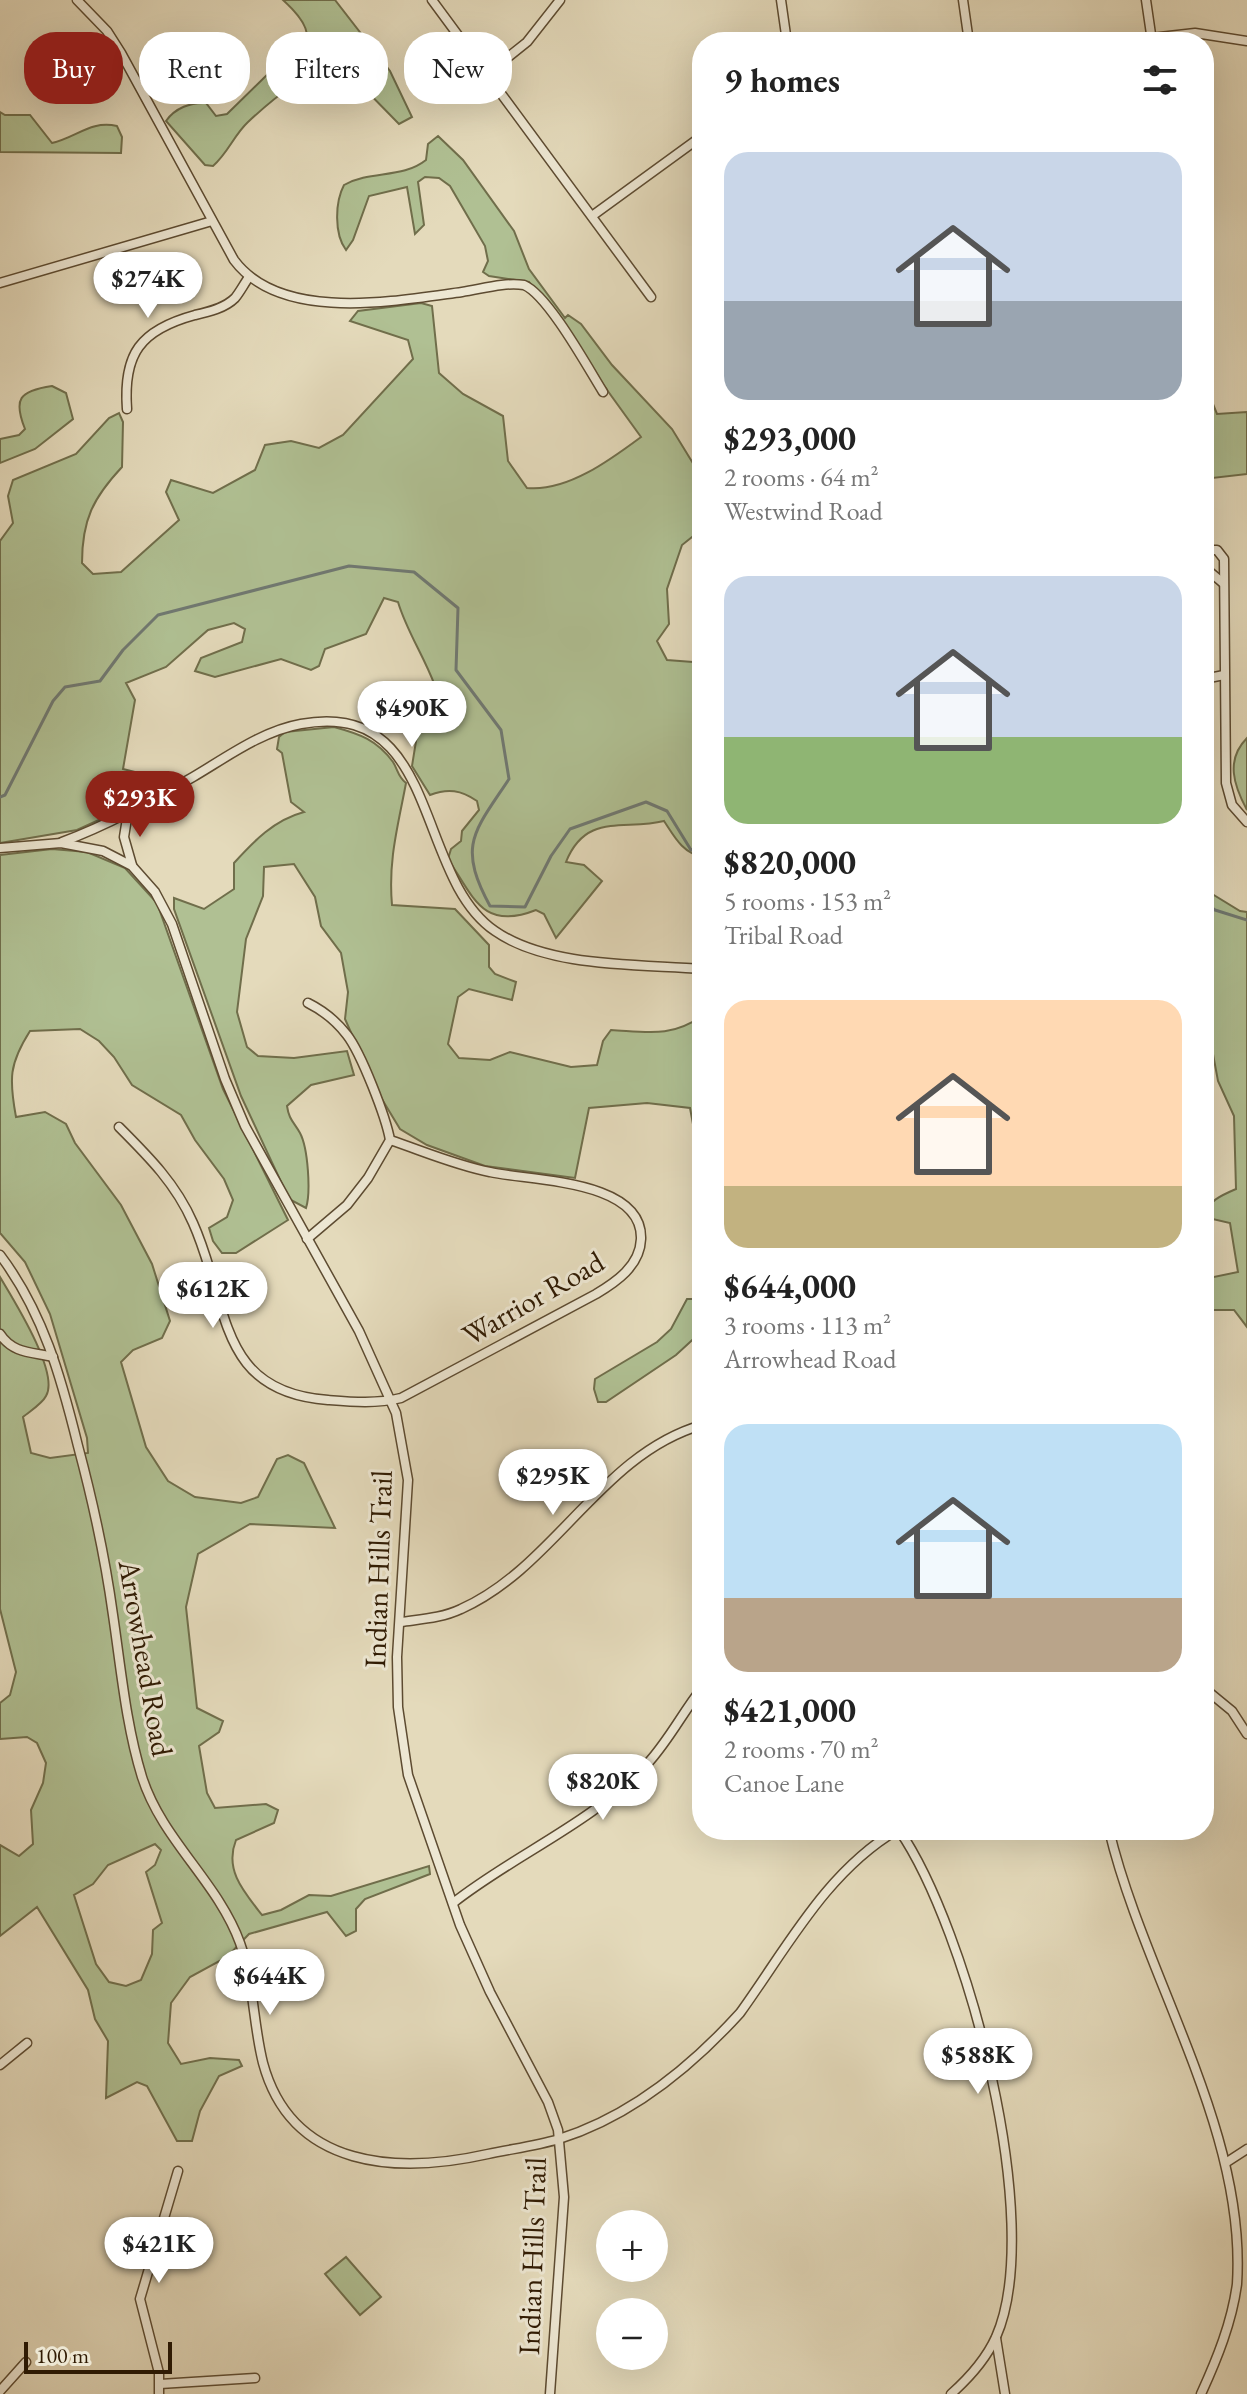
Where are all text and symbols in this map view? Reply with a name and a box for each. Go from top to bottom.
chip: Buy [24,32,123,104]
chip: Rent [139,32,250,104]
chip: Filters [266,32,388,104]
chip: New [404,32,512,104]
text: 9 homes [724,58,840,102]
icon: filters [1138,58,1182,102]
icon: home [881,204,1025,348]
pin: $274K [92,252,204,320]
text: $274K [111,261,185,295]
text: $293,000 [724,416,856,460]
text: 2 rooms · 64 m² [724,460,879,494]
text: Westwind Road [724,494,883,528]
icon: home [881,628,1025,772]
pin: $490K [356,681,468,749]
text: $490K [375,690,449,724]
pin: $293K [84,771,196,839]
text: $293K [103,780,177,814]
text: $820,000 [724,840,856,884]
text: 5 rooms · 153 m² [724,884,891,918]
text: Tribal Road [724,918,843,952]
icon: home [881,1052,1025,1196]
street label: Warrior Road [455,1241,612,1354]
pin: $612K [157,1262,269,1330]
text: $644,000 [724,1264,856,1308]
text: $612K [176,1271,250,1305]
text: 3 rooms · 113 m² [724,1308,891,1342]
text: Arrowhead Road [724,1342,896,1376]
pin: $295K [497,1449,609,1517]
text: $295K [516,1458,590,1492]
street label: Indian Hills Trail [355,1469,401,1669]
icon: home [881,1476,1025,1620]
street label: Arrowhead Road [109,1556,183,1760]
text: $421,000 [724,1688,856,1732]
text: 2 rooms · 70 m² [724,1732,879,1766]
pin: $820K [547,1754,659,1822]
text: $820K [566,1763,640,1797]
text: Canoe Lane [724,1766,844,1800]
pin: $644K [214,1949,326,2017]
text: $644K [233,1958,307,1992]
pin: $588K [922,2028,1034,2096]
text: $588K [941,2037,1015,2071]
street label: Indian Hills Trail [509,2156,555,2356]
map controls [596,2210,668,2370]
button: + [596,2210,668,2282]
pin: $421K [103,2217,215,2285]
text: $421K [122,2226,196,2260]
button: − [596,2298,668,2370]
scale bar [24,2338,172,2374]
text: 100 m [36,2341,89,2370]

